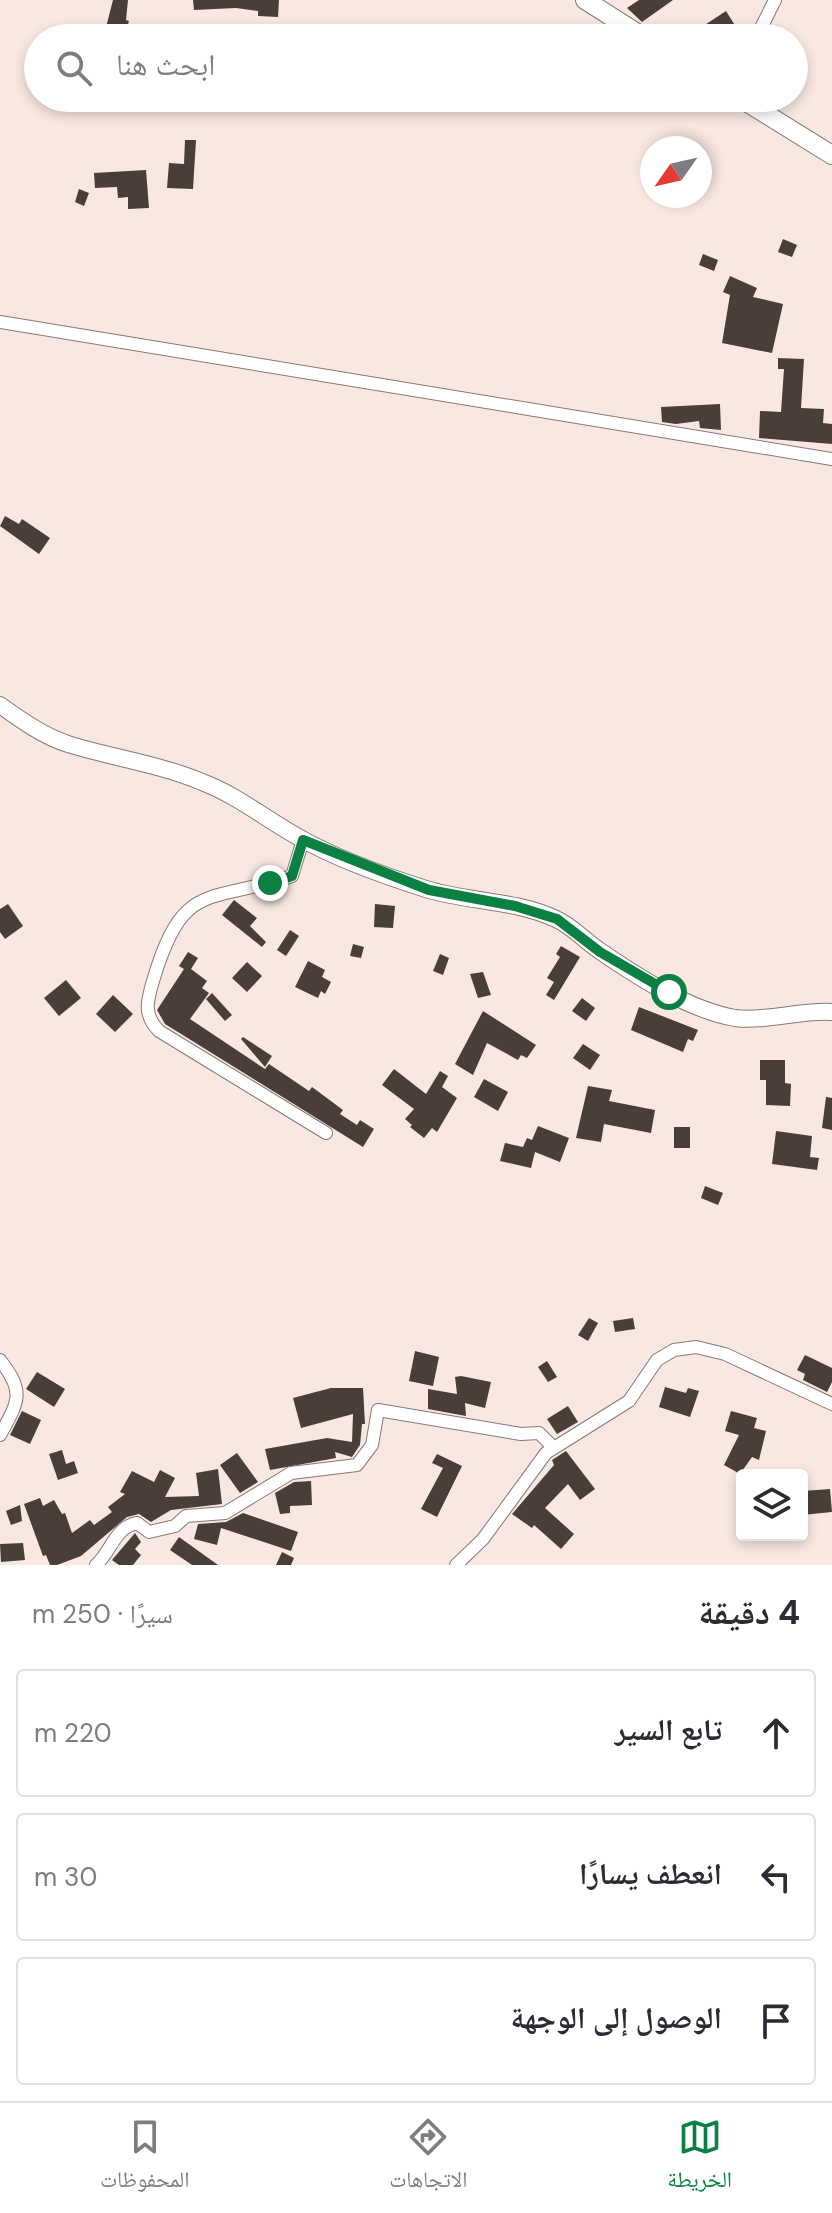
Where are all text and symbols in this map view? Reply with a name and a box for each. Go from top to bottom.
search box [24,24,808,112]
text: ابحث هنا [116,45,215,84]
icon: search [52,46,96,90]
north arrow [640,136,712,208]
route end [252,865,288,901]
route start [651,974,687,1010]
map controls [736,1469,808,1541]
button: layers [736,1469,808,1541]
text: 4 دقيقة [699,1590,800,1635]
text: سيرًا · 250 m [32,1597,173,1631]
text: تابع السير [615,1710,722,1749]
icon: ahead [754,1711,798,1755]
text: 220 m [34,1716,112,1750]
text: انعطف يسارًا [579,1854,722,1893]
icon: left [754,1855,798,1899]
text: 30 m [34,1860,97,1894]
text: الوصول إلى الوجهة [511,1998,722,2037]
icon: arrive [754,1999,798,2043]
tab: المحفوظات [100,2115,189,2201]
tab: الاتجاهات [389,2115,467,2201]
tab: الخريطة [667,2115,732,2201]

